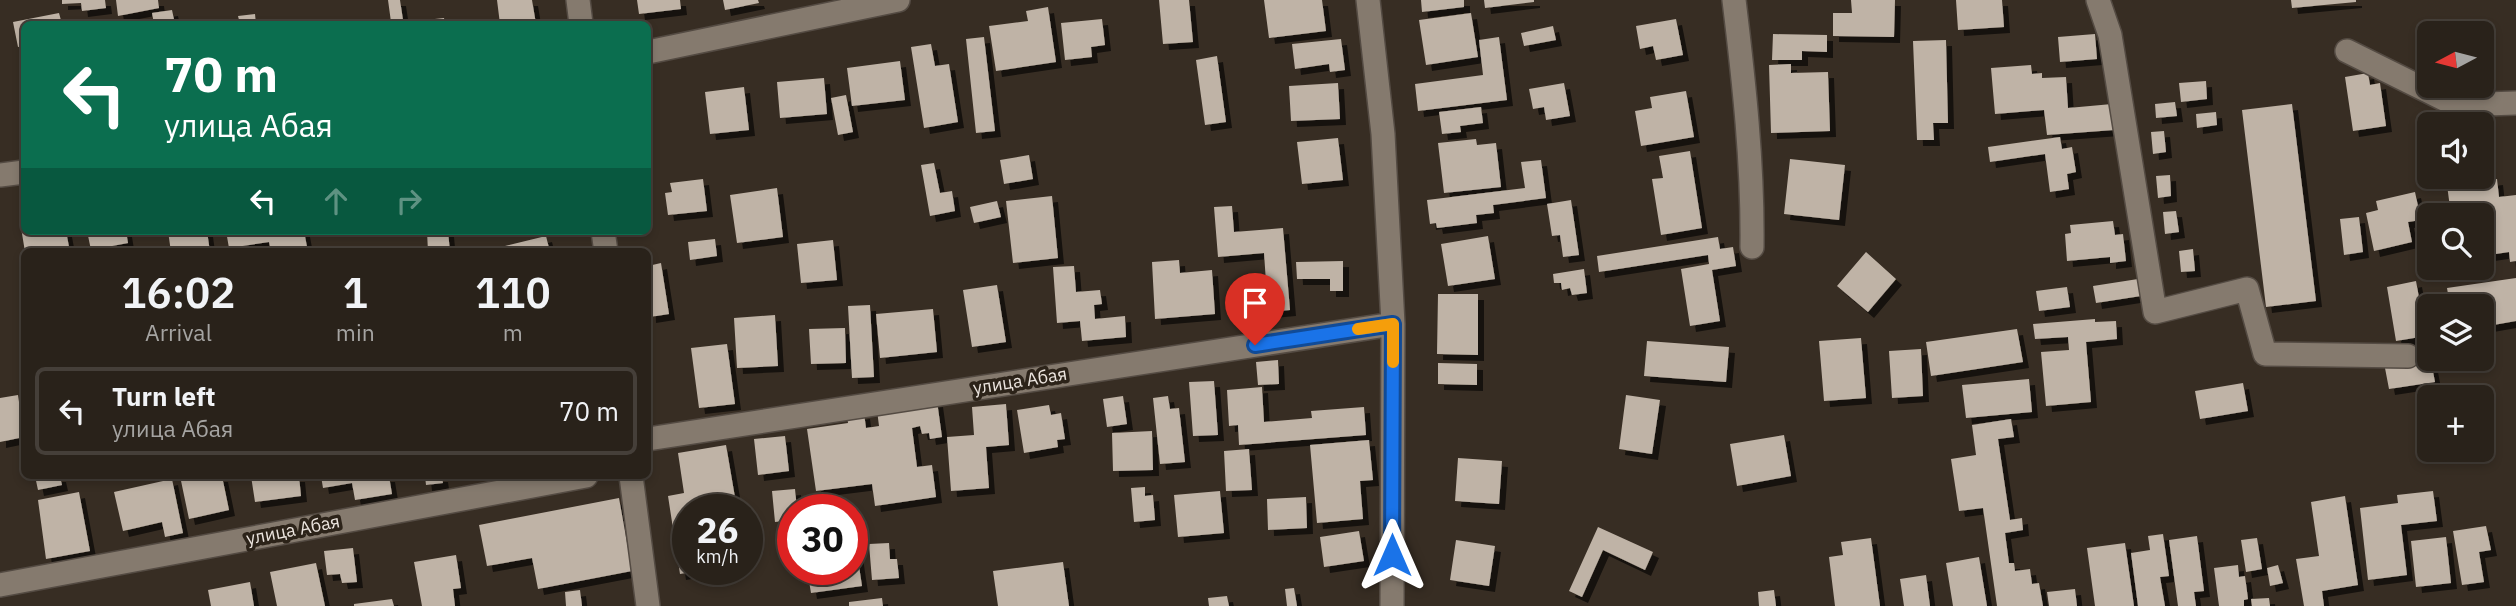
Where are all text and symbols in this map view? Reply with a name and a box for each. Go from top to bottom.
north arrow [2417,21,2494,98]
map controls [2417,21,2494,462]
text: 70 m [164,42,278,105]
icon: left [49,49,140,140]
text: улица Абая [164,104,333,146]
button: sound [2417,112,2494,189]
icon: left [244,182,282,220]
icon: ahead [317,182,355,220]
icon: right [390,182,428,220]
button: search [2417,203,2494,280]
text: 16:02 [121,265,236,320]
text: 1 [343,265,368,320]
text: 110 [475,265,551,320]
pin [1225,273,1285,345]
icon: arrive [1236,284,1274,322]
button: layers [2417,294,2494,371]
text: Arrival [145,317,212,347]
text: min [336,317,375,347]
text: m [503,317,523,347]
street label: улица Абая [971,362,1069,399]
text: Turn left [112,379,215,413]
button: + [2417,385,2494,462]
icon: left [53,392,91,430]
text: 70 m [559,394,619,428]
text: улица Абая [112,413,233,443]
speed limit sign: 30 [777,494,868,585]
text: 26 [696,507,739,553]
street label: улица Абая [244,509,342,550]
position arrow [1355,518,1429,592]
text: km/h [696,545,739,568]

